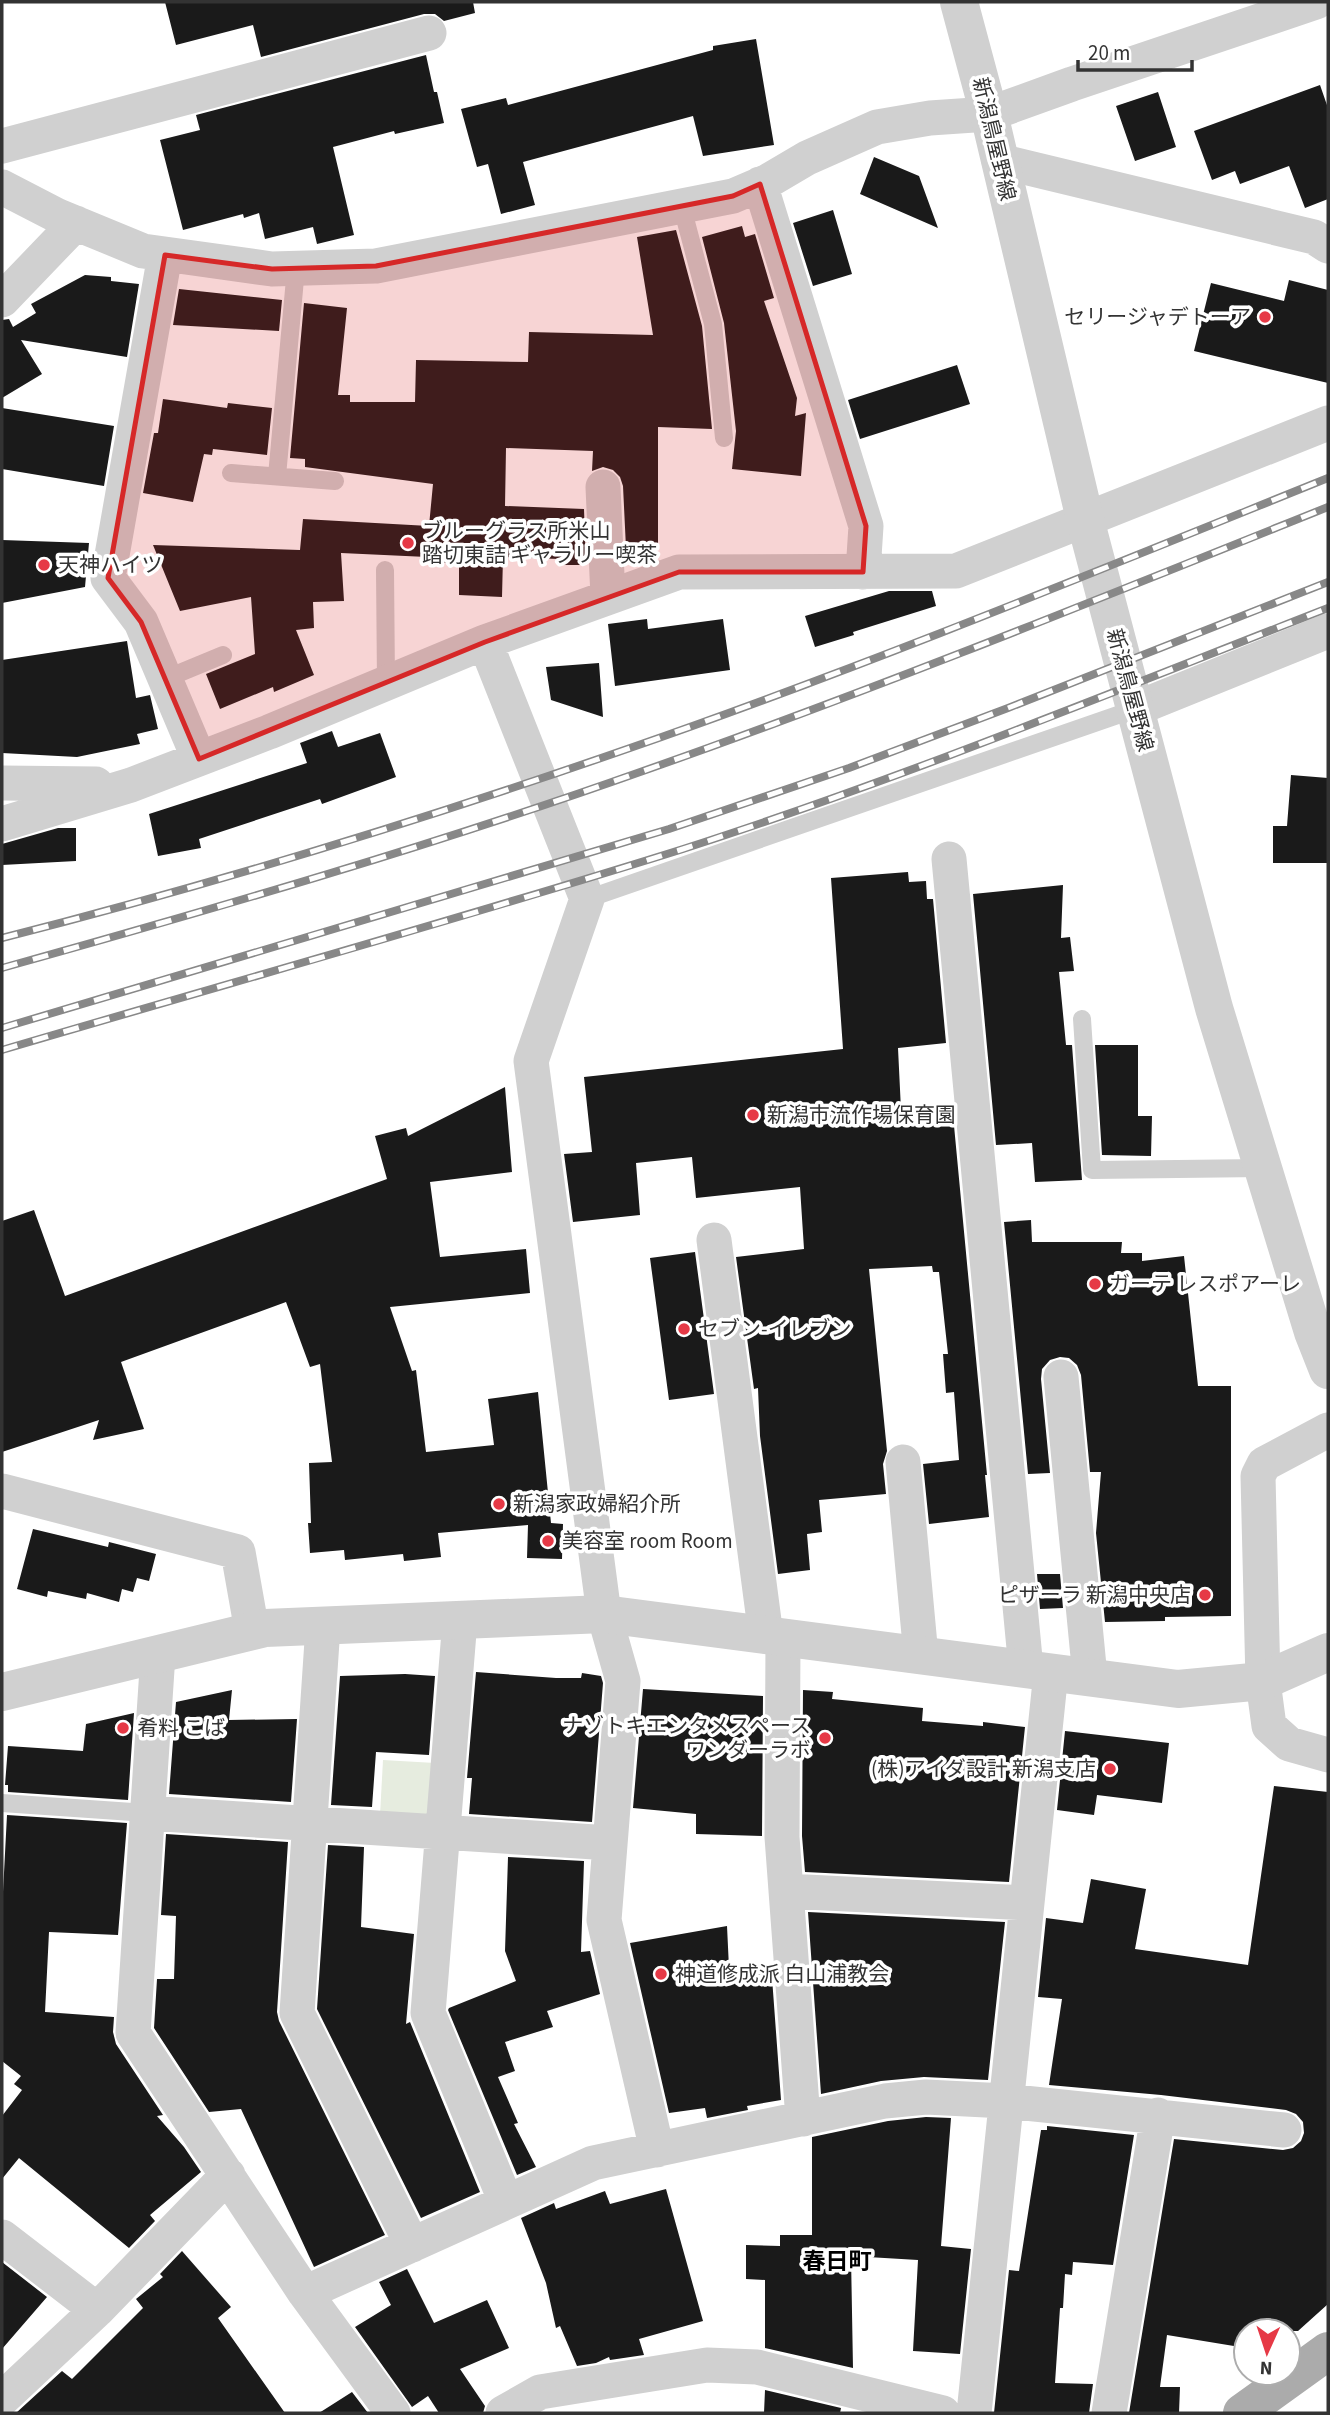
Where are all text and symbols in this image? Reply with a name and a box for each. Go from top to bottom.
scale bar [1078,28,1192,72]
text: 20 m [1088,38,1130,68]
street label: 新潟鳥屋野線 [965,74,1023,204]
place label: セリージャデトーア [1064,302,1251,332]
marker: セリージャデトーア [1257,309,1273,325]
place label: ブルーグラス所米山 踏切東詰 ギャラリー喫茶 [422,516,657,570]
marker: ブルーグラス所米山 踏切東詰 ギャラリー喫茶 [400,535,416,551]
place label: 天神ハイツ [58,550,163,580]
marker: 天神ハイツ [36,557,52,573]
street label: 新潟鳥屋野線 [1099,625,1161,755]
place label: 新潟市流作場保育園 [767,1100,956,1130]
marker: 新潟市流作場保育園 [745,1107,761,1123]
place label: ガーテ レスポアーレ [1109,1269,1301,1299]
marker: ガーテ レスポアーレ [1087,1276,1103,1292]
place label: セブン-イレブン [698,1314,852,1344]
marker: セブン-イレブン [676,1321,692,1337]
place label: 新潟家政婦紹介所 [513,1489,681,1519]
marker: 新潟家政婦紹介所 [491,1496,507,1512]
place label: 美容室 room Room [562,1526,733,1556]
marker: 美容室 room Room [540,1533,556,1549]
place label: ピザーラ 新潟中央店 [998,1580,1191,1610]
marker: ピザーラ 新潟中央店 [1197,1587,1213,1603]
place label: ナゾトキエンタメスペース ワンダーラボ [562,1711,811,1765]
place label: 肴料 こば [137,1713,225,1743]
marker: 肴料 こば [115,1720,131,1736]
marker: ナゾトキエンタメスペース ワンダーラボ [817,1730,833,1746]
place label: (株)アイダ設計 新潟支店 [871,1754,1096,1784]
marker: (株)アイダ設計 新潟支店 [1102,1761,1118,1777]
place label: 神道修成派 白山浦教会 [675,1959,889,1989]
marker: 神道修成派 白山浦教会 [653,1966,669,1982]
district label: 春日町 [803,2245,872,2278]
north arrow [1232,2317,1302,2387]
text: N [1259,2354,1273,2381]

